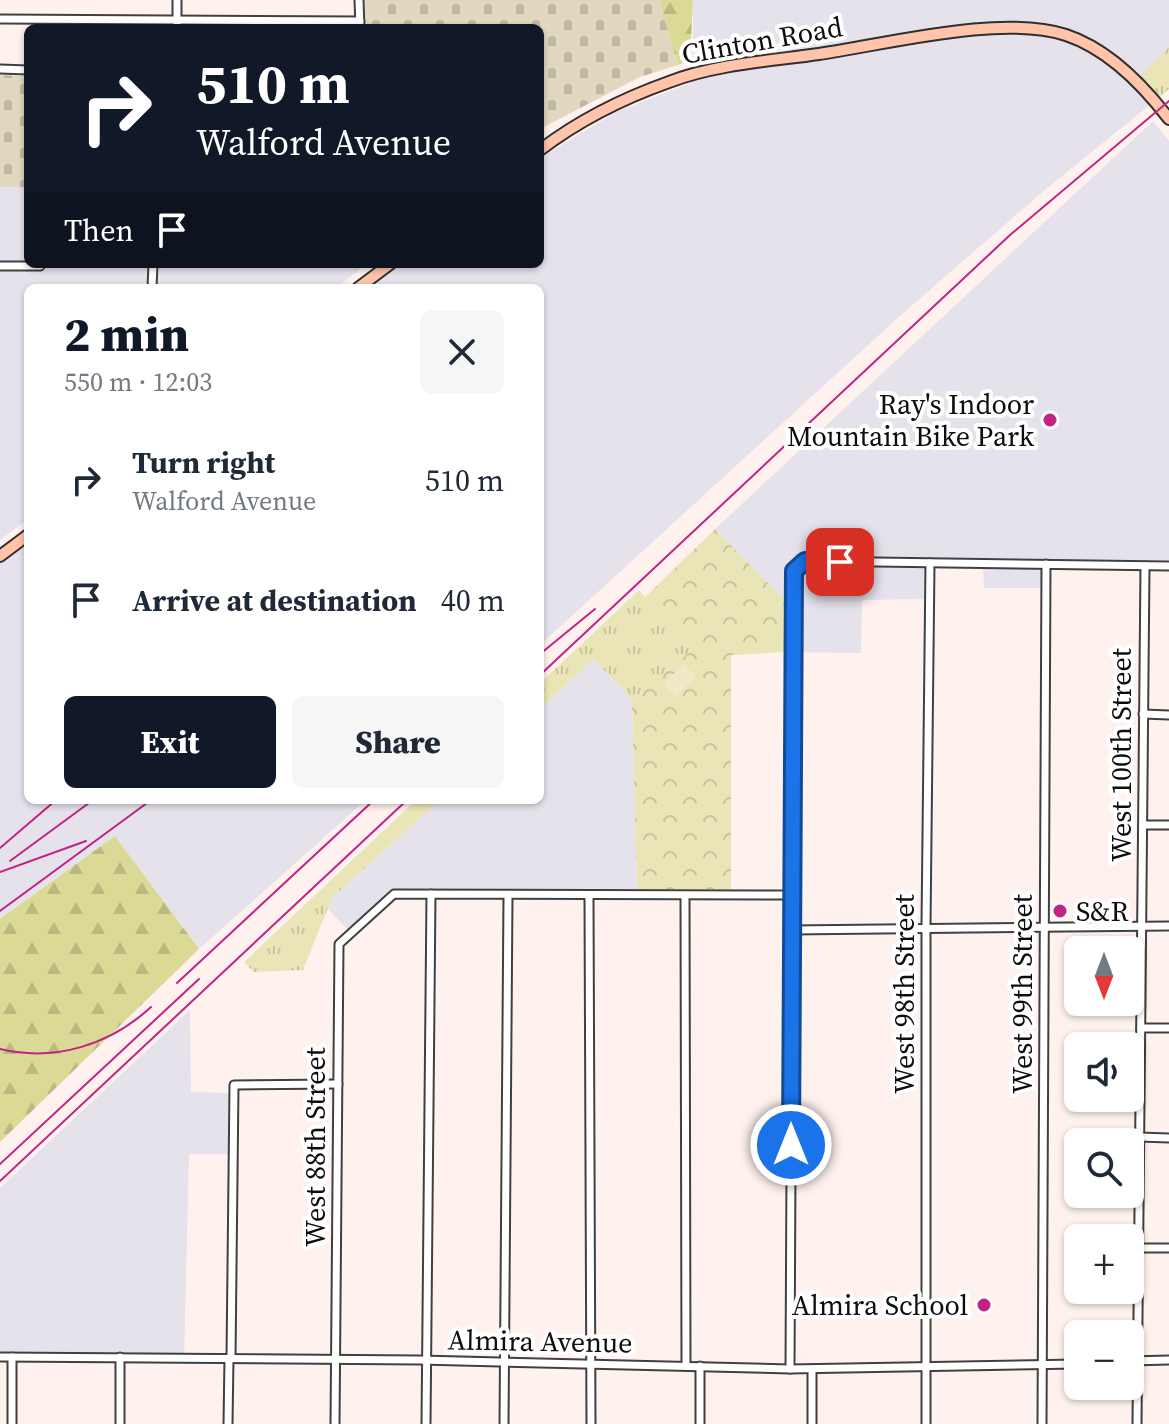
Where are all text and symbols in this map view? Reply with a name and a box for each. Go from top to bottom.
street label: Clinton Road [679,7,845,73]
text: 510 m [196,45,350,122]
icon: right [64,56,168,160]
text: Walford Avenue [196,118,451,167]
icon: arrive [150,208,194,252]
text: Then [64,210,134,251]
text: 2 min [64,301,189,367]
button: close [420,310,504,394]
text: 550 m · 12:03 [64,364,212,400]
place label: Ray's Indoor Mountain Bike Park [787,385,1035,455]
marker: Ray's Indoor Mountain Bike Park [1041,411,1059,429]
text: Turn right [132,442,275,483]
icon: right [64,458,108,502]
text: 510 m [425,460,504,501]
text: Walford Avenue [132,483,316,519]
pin [806,528,874,596]
icon: arrive [818,540,862,584]
icon: arrive [64,578,108,622]
text: Arrive at destination [132,580,417,621]
text: 40 m [441,580,505,621]
street label: West 100th Street [1102,647,1140,862]
button: Exit [64,696,276,788]
button: Share [292,696,504,788]
place label: S&R [1076,892,1129,930]
street label: West 98th Street [885,893,923,1094]
street label: West 99th Street [1003,893,1041,1094]
marker: S&R [1051,902,1069,920]
north arrow [1064,936,1144,1016]
map controls [1064,936,1144,1400]
button: sound [1064,1032,1144,1112]
street label: West 88th Street [296,1046,334,1247]
position arrow [749,1103,833,1187]
button: search [1064,1128,1144,1208]
button: + [1064,1224,1144,1304]
place label: Almira School [792,1286,968,1324]
marker: Almira School [975,1296,993,1314]
street label: Almira Avenue [447,1320,633,1362]
button: − [1064,1320,1144,1400]

